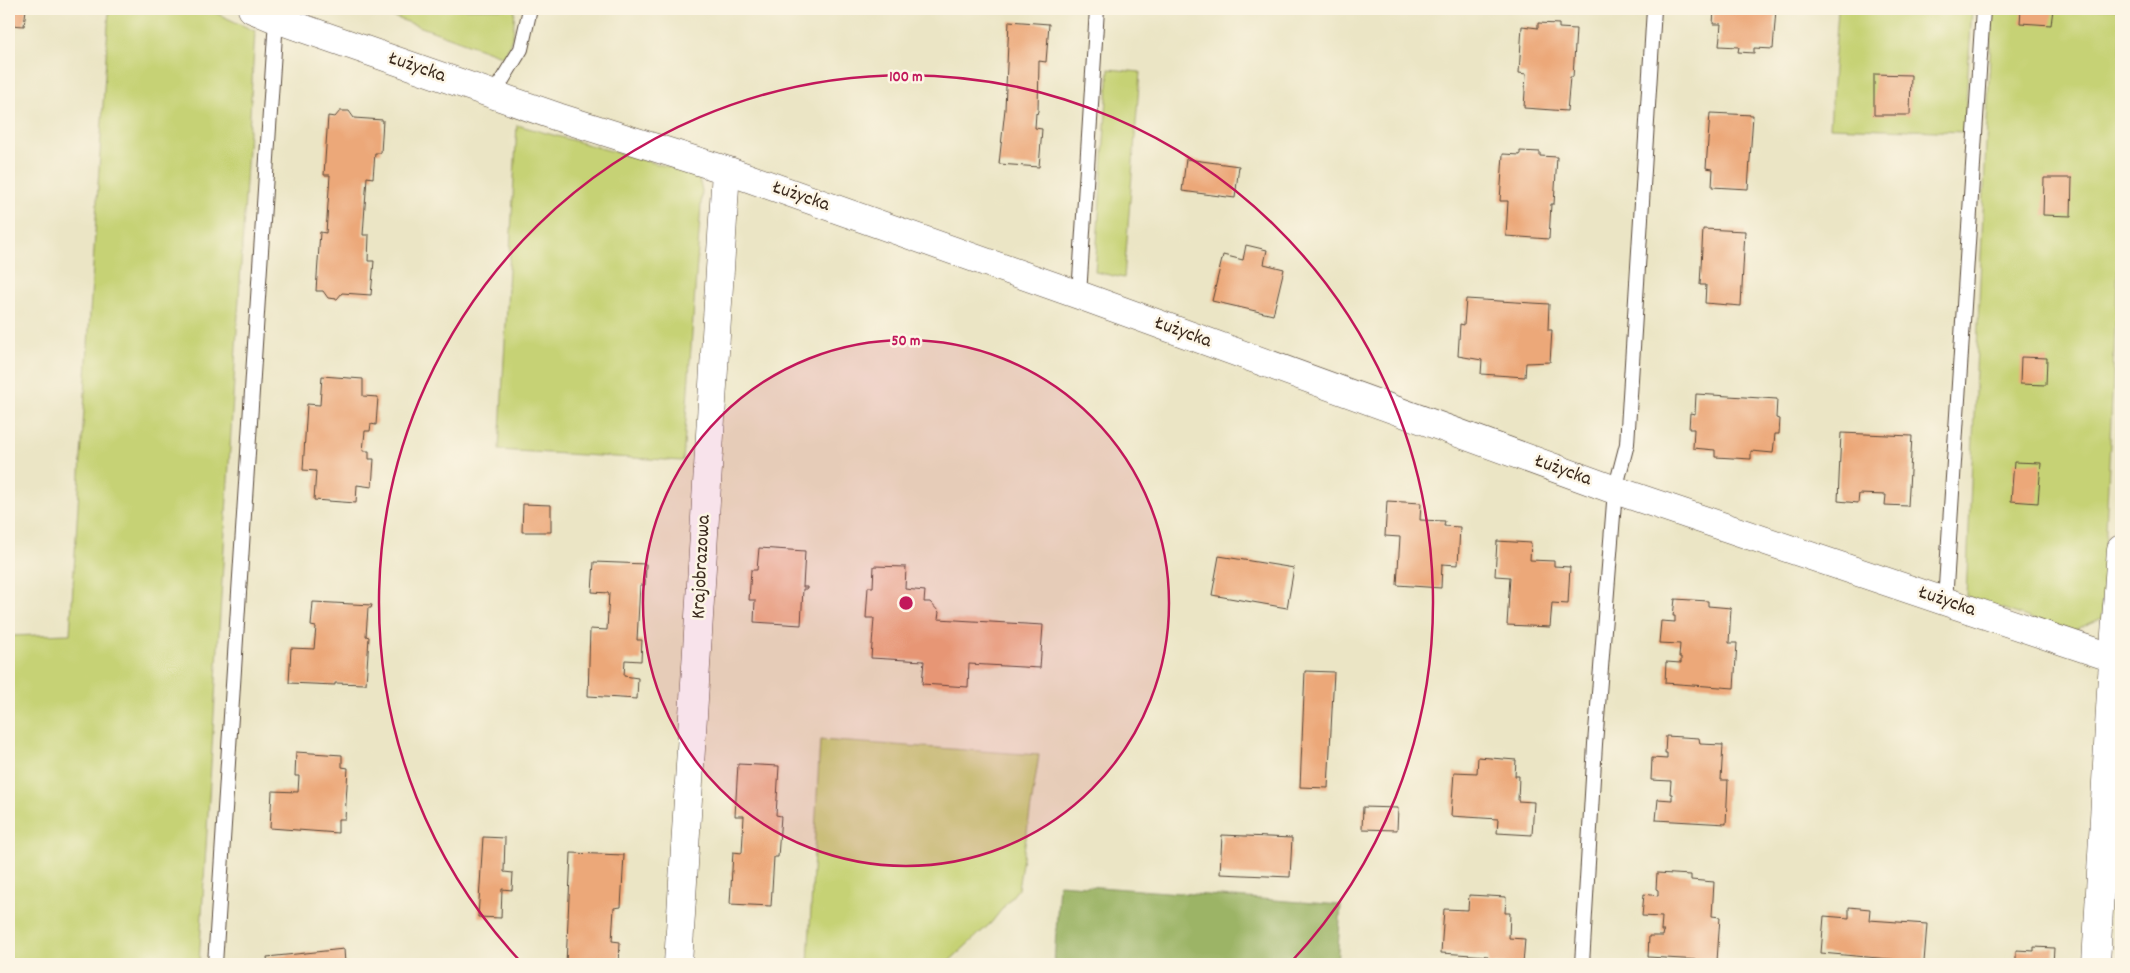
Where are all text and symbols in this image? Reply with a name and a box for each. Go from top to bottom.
street label: Łużycka [384,45,450,91]
text: 100 m [889,67,923,89]
street label: Łużycka [768,174,834,220]
street label: Łużycka [1150,310,1216,356]
text: 50 m [892,331,920,353]
street label: Łużycka [1530,448,1596,494]
street label: Krajobrazowa [685,514,719,620]
street label: Łużycka [1914,579,1980,625]
centre of rings [897,594,915,612]

